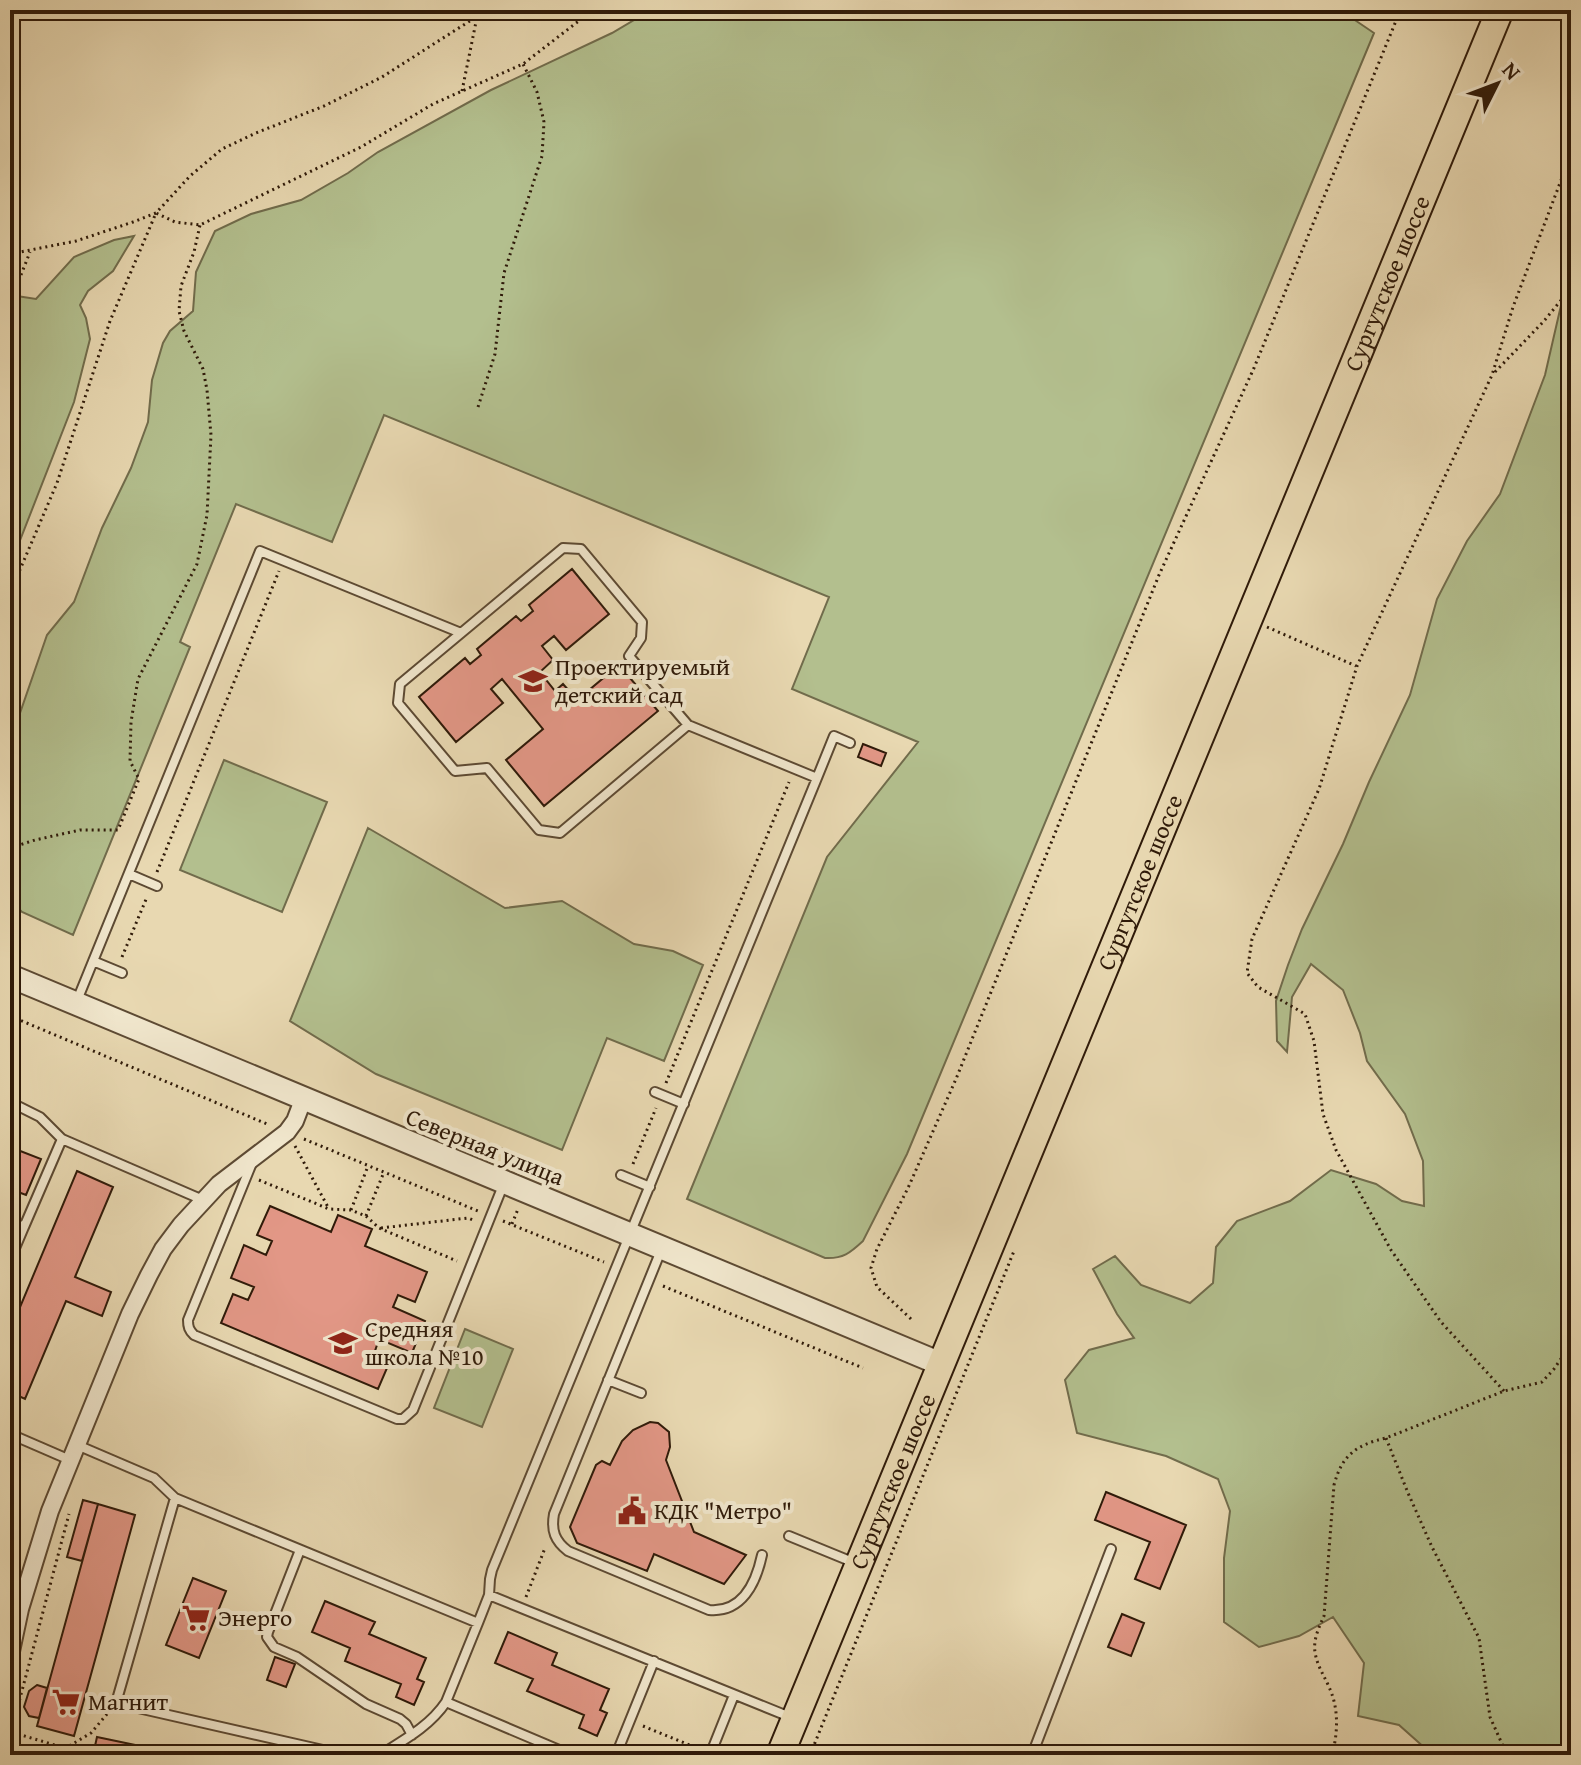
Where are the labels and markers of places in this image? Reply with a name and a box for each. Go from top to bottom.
place label: Проектируемый детский сад [555,649,730,712]
school or university icon: Проектируемый детский сад [518,666,548,696]
place label: Средняя школа №10 [365,1311,484,1374]
school or university icon: Средняя школа №10 [328,1328,358,1358]
place label: КДК "Метро" [654,1493,792,1528]
public building icon: КДК "Метро" [617,1496,647,1526]
place label: Энерго [218,1600,292,1635]
supermarket icon: Энерго [181,1603,211,1633]
place label: Магнит [88,1684,169,1719]
supermarket icon: Магнит [51,1687,81,1717]

